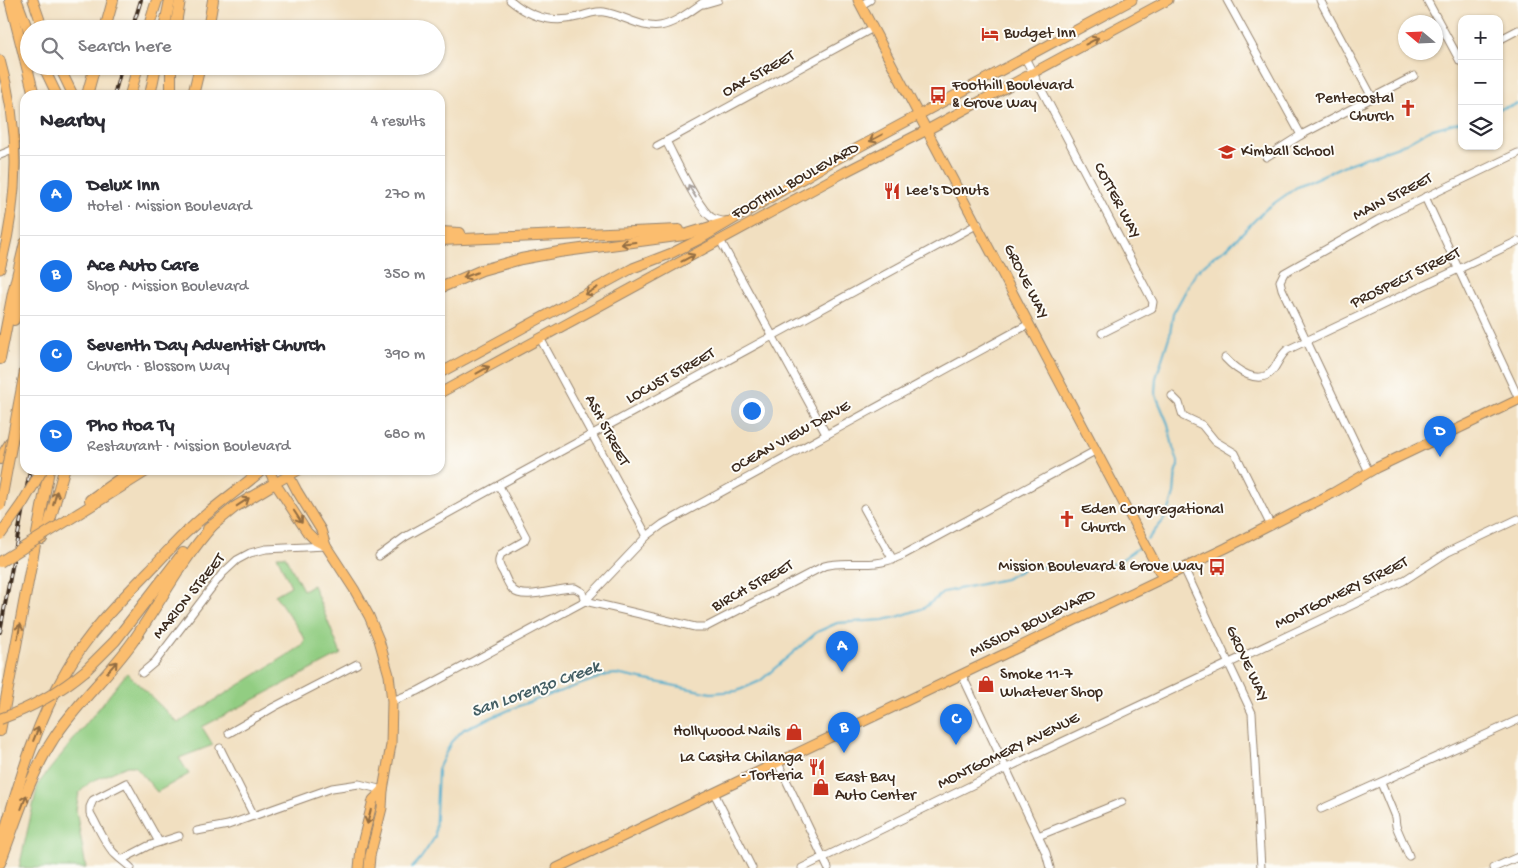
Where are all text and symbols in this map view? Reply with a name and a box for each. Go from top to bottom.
north arrow [1398,15,1443,60]
map controls [1458,15,1503,150]
button: + [1458,15,1503,60]
search box [20,20,445,75]
hotel icon: Budget Inn [980,24,1000,44]
place label: Budget Inn [1003,25,1076,44]
icon: search [38,34,66,62]
text: Search here [78,36,172,59]
one-way arrow [1084,36,1099,46]
street label: OAK STREET [720,47,799,103]
button: − [1458,60,1503,105]
place label: Foothill Boulevard & Grove Way [951,77,1075,114]
bus stop icon: Foothill Boulevard & Grove Way [928,85,948,105]
place label: Pentecostal Church [1315,90,1394,127]
church icon: Pentecostal Church [1398,98,1418,118]
button: layers [1458,105,1503,150]
text: Nearby [40,110,105,135]
text: 4 results [370,113,425,132]
one-way arrow [869,134,884,144]
street label: FOOTHILL BOULEVARD [728,139,863,225]
school or university icon: Kimball School [1217,142,1237,162]
place label: Kimball School [1241,143,1334,162]
street label: COTTER WAY [1088,160,1144,242]
street label: MAIN STREET [1350,169,1437,226]
text: Delux Inn [87,175,159,198]
restaurant icon: Lee's Donuts [882,181,902,201]
place label: Lee's Donuts [906,182,989,201]
one-way arrow [687,184,697,198]
text: A [51,186,61,205]
text: 270 m [385,186,425,205]
text: Hotel · Mission Boulevard [87,198,252,217]
one-way arrow [621,238,637,248]
street label: GROVE WAY [998,241,1052,323]
street label: PROSPECT STREET [1347,244,1465,314]
one-way arrow [680,253,695,263]
text: Ace Auto Care [87,255,199,278]
text: B [52,266,60,285]
text: 350 m [384,266,425,285]
one-way arrow [462,271,478,280]
text: Shop · Mission Boulevard [87,278,248,297]
one-way arrow [584,287,598,297]
text: Seventh Day Adventist Church [87,335,326,358]
street label: LOCUST STREET [623,344,720,409]
text: C [52,346,60,365]
text: 390 m [384,346,425,365]
text: Church · Blossom Way [87,358,230,377]
one-way arrow [475,364,489,374]
street label: ASH STREET [579,392,633,471]
street label: OCEAN VIEW DRIVE [728,397,855,479]
your location [739,398,765,424]
text: Pho Hoa Ty [87,415,174,438]
pin: D [1424,416,1456,457]
text: D [51,426,61,445]
text: 680 m [384,426,425,445]
text: Restaurant · Mission Boulevard [87,438,290,457]
one-way arrow [51,490,61,506]
one-way arrow [236,497,250,508]
place label: Eden Congregational Church [1081,501,1224,538]
church icon: Eden Congregational Church [1057,509,1077,529]
one-way arrow [293,510,303,524]
street label: MARION STREET [150,550,231,644]
street label: MONTGOMERY STREET [1272,553,1412,634]
street label: BIRCH STREET [708,556,798,618]
bus stop icon: Mission Boulevard & Grove Way [1207,557,1227,577]
place label: Mission Boulevard & Grove Way [998,558,1203,577]
street label: MISSION BOULEVARD [967,585,1099,663]
street label: GROVE WAY [1220,623,1272,705]
one-way arrow [15,624,24,640]
pin: A [826,631,858,672]
water label: San Lorenzo Creek [469,656,605,723]
one-way arrow [107,661,118,674]
place label: Smoke 11-7 Whatever Shop [1000,666,1103,703]
shop icon: Smoke 11-7 Whatever Shop [976,674,996,694]
pin: C [940,704,972,745]
street label: MONTGOMERY AVENUE [935,709,1084,795]
pin: B [828,712,860,753]
shop icon: Hollywood Nails [784,722,804,742]
place label: Hollywood Nails [673,723,781,742]
one-way arrow [32,727,41,742]
place label: La Casita Chilanga - Torteria [680,749,804,786]
restaurant icon: La Casita Chilanga - Torteria [807,757,827,777]
place label: East Bay Auto Center [835,769,917,806]
shop icon: East Bay Auto Center [811,777,831,797]
one-way arrow [20,794,29,810]
one-way arrow [364,809,373,825]

